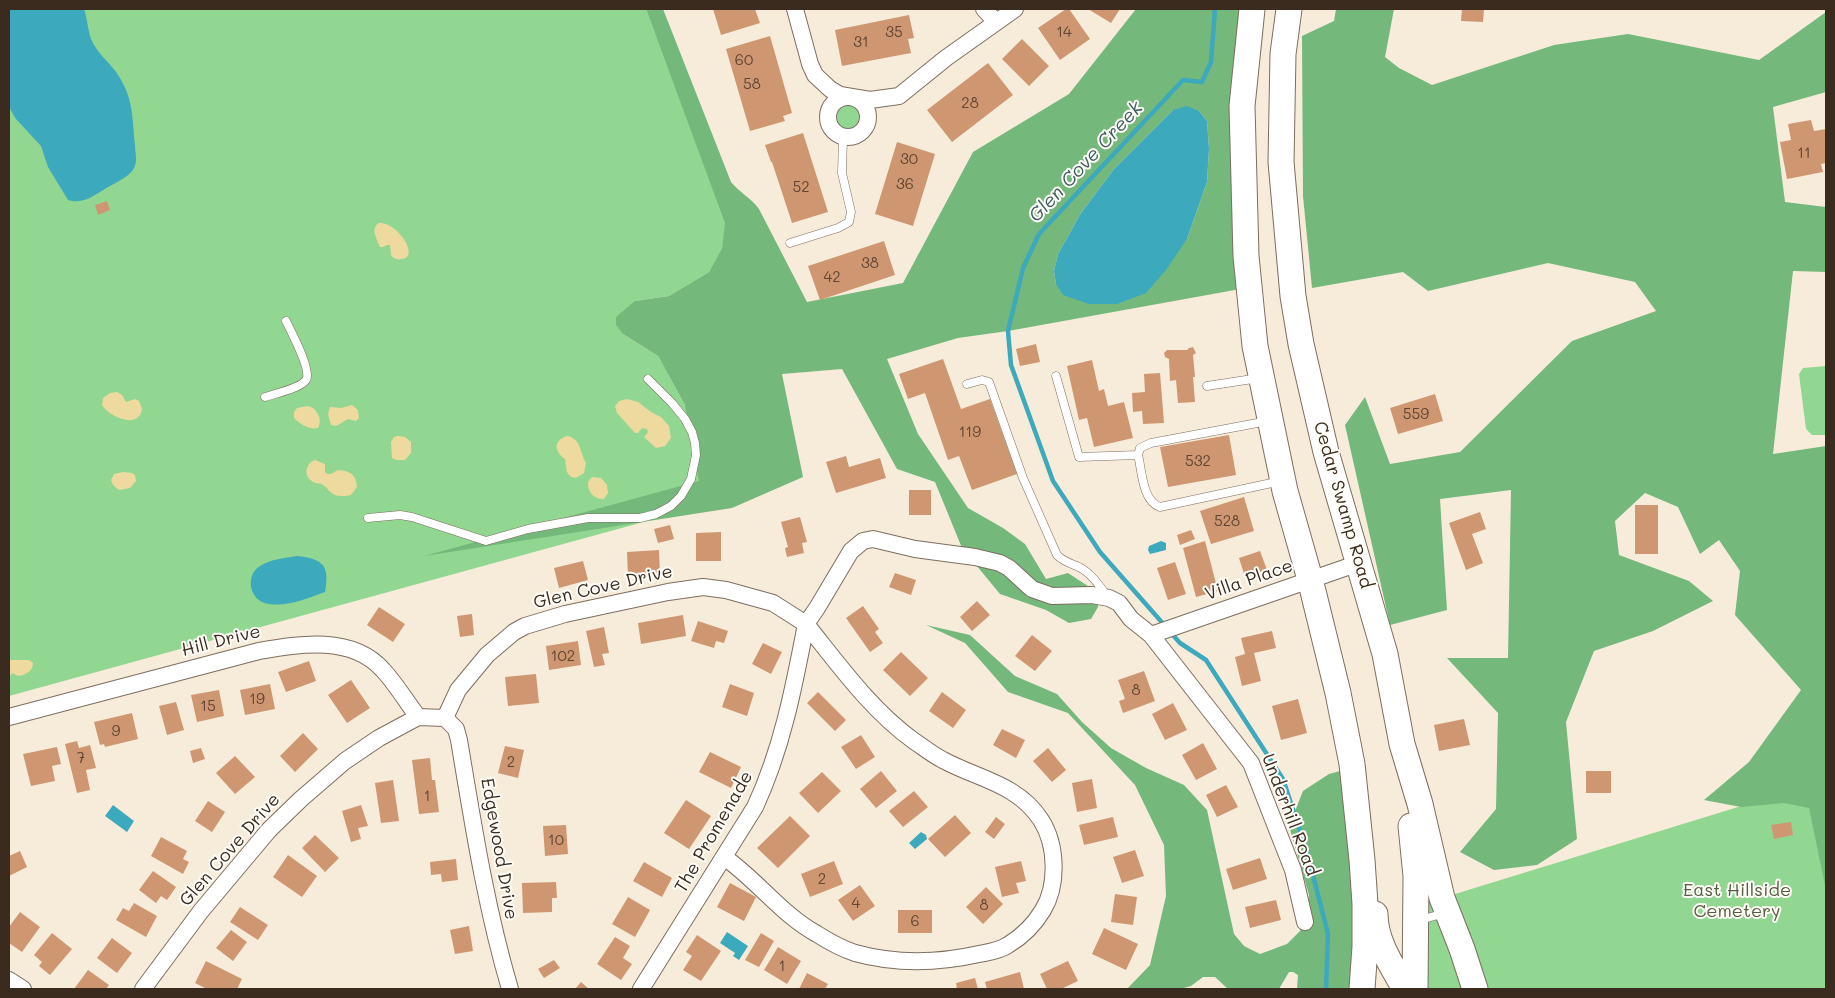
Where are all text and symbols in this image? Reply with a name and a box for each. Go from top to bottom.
house number: 35 [885,23,903,41]
house number: 14 [1056,23,1072,41]
house number: 31 [853,33,869,51]
house number: 60 [735,51,753,69]
house number: 58 [743,75,761,93]
house number: 28 [961,94,979,112]
water label: Glen Cove Creek [1024,97,1148,227]
house number: 11 [1797,144,1811,162]
house number: 30 [900,150,918,168]
house number: 36 [896,175,914,193]
house number: 52 [792,178,810,196]
house number: 38 [861,254,879,272]
house number: 42 [823,268,841,286]
house number: 559 [1403,405,1429,423]
street label: Cedar Swamp Road [1309,419,1377,591]
house number: 119 [959,423,981,441]
house number: 532 [1185,452,1211,470]
house number: 528 [1214,512,1240,530]
street label: Villa Place [1202,555,1296,605]
street label: Glen Cove Drive [531,560,675,614]
street label: Hill Drive [179,621,263,661]
house number: 102 [551,647,575,665]
house number: 8 [1131,681,1141,699]
house number: 19 [249,690,265,708]
house number: 15 [200,697,216,715]
house number: 9 [112,722,120,740]
house number: 7 [77,749,85,767]
street label: Underhill Road [1257,751,1323,879]
house number: 2 [507,753,515,771]
street label: The Promenade [670,767,758,897]
street label: Edgewood Drive [476,777,522,921]
house number: 1 [424,787,430,805]
street label: Glen Cove Drive [175,789,285,911]
house number: 10 [548,831,564,849]
house number: 2 [818,870,826,888]
park label: East Hillside Cemetery [1683,879,1791,922]
house number: 4 [852,894,860,912]
house number: 8 [979,896,989,914]
house number: 6 [910,912,920,930]
house number: 1 [779,957,785,975]

